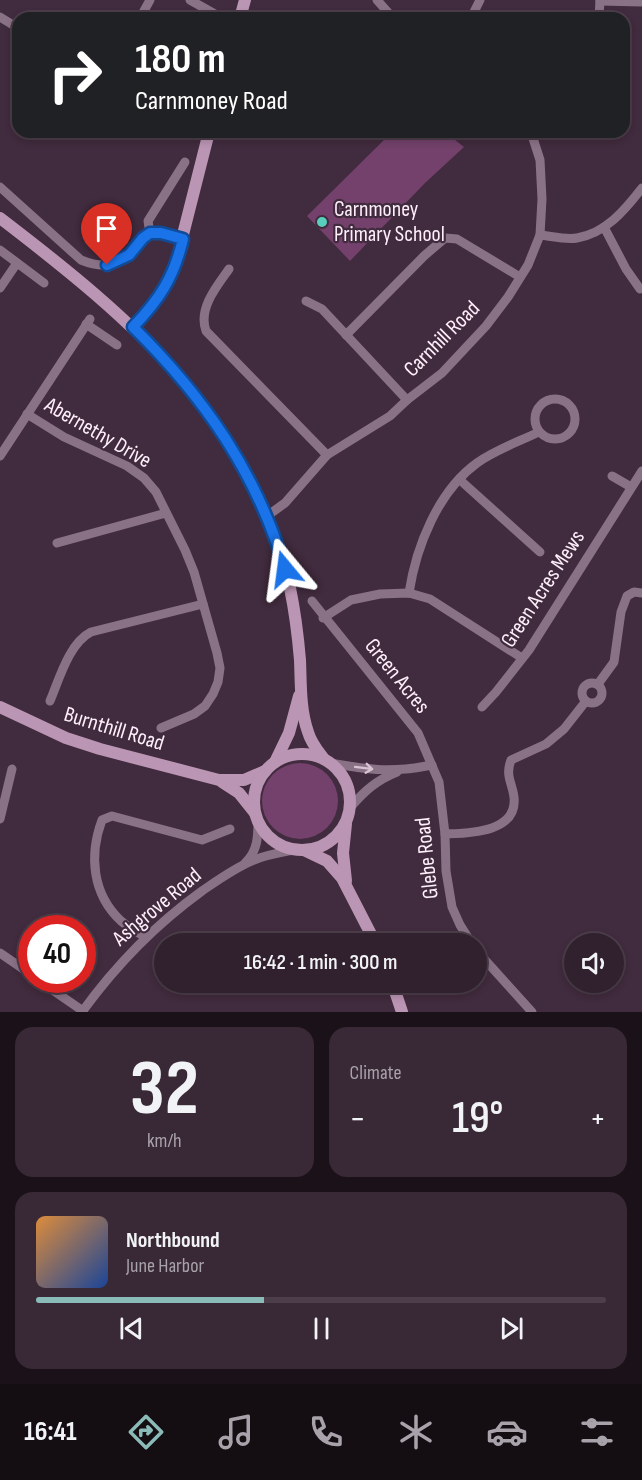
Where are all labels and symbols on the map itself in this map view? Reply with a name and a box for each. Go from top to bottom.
place label: Carnmoney Primary School [334,196,445,248]
pin [81,203,132,265]
marker: Carnmoney Primary School [315,215,329,229]
street label: Carnhill Road [398,295,486,383]
street label: Abernethy Drive [39,391,156,474]
street label: Green Acres Mews [495,525,591,653]
position arrow [253,537,317,601]
street label: Green Acres [359,633,435,719]
street label: Burnthill Road [61,701,167,757]
one-way arrow [354,763,374,774]
street label: Glebe Road [409,816,445,900]
street label: Ashgrove Road [106,862,207,953]
speed limit sign: 40 [18,915,96,993]

